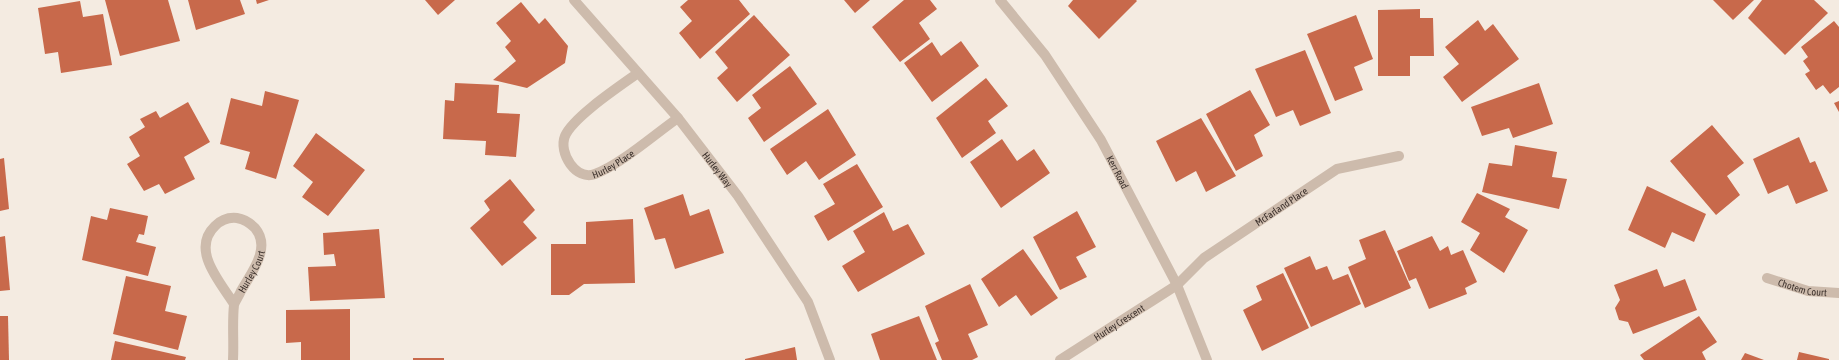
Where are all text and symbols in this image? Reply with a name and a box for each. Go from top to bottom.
street label: Hurley Place [591,147,636,180]
street label: Hurley Way [700,149,735,189]
street label: Kerr Road [1105,154,1131,191]
street label: McFarland Place [1253,185,1310,228]
street label: Hurley Court [236,249,266,294]
street label: Chotem Court [1777,276,1827,298]
street label: Hurley Crescent [1092,302,1146,342]

